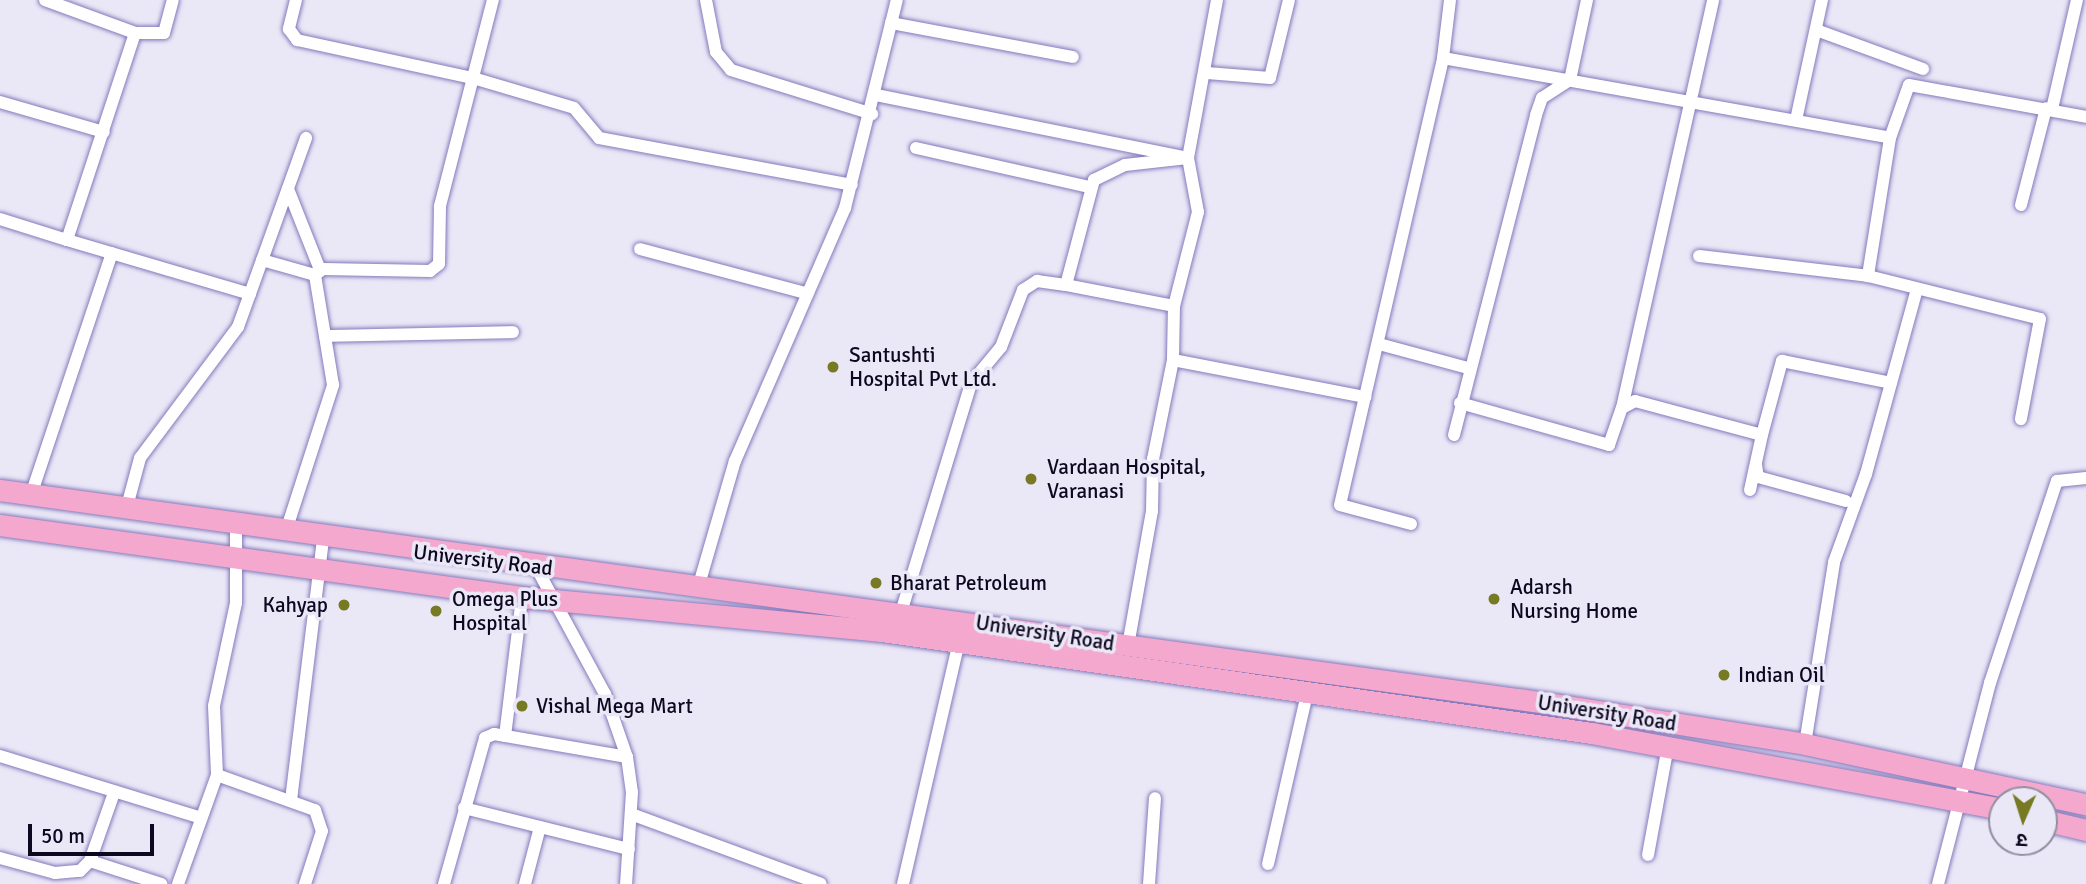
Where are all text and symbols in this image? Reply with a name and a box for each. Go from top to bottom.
place label: Santushti Hospital Pvt Ltd. [849,342,997,392]
marker: Santushti Hospital Pvt Ltd. [823,357,843,377]
place label: Vardaan Hospital, Varanasi [1047,454,1206,504]
marker: Vardaan Hospital, Varanasi [1021,469,1041,489]
street label: University Road [412,539,554,581]
place label: Bharat Petroleum [890,570,1047,596]
place label: Adarsh Nursing Home [1510,574,1638,624]
marker: Bharat Petroleum [868,575,884,591]
place label: Omega Plus Hospital [452,586,558,636]
marker: Adarsh Nursing Home [1484,589,1504,609]
place label: Kahyap [262,592,328,618]
marker: Kahyap [334,595,354,615]
marker: Omega Plus Hospital [426,601,446,621]
street label: University Road [974,610,1116,656]
place label: Indian Oil [1738,662,1825,688]
marker: Indian Oil [1716,667,1732,683]
street label: University Road [1536,690,1678,736]
place label: Vishal Mega Mart [536,693,693,719]
marker: Vishal Mega Mart [514,698,530,714]
north arrow [1988,786,2058,856]
scale bar [32,810,158,854]
text: 50 m [41,823,85,849]
text: उ [2016,828,2028,852]

